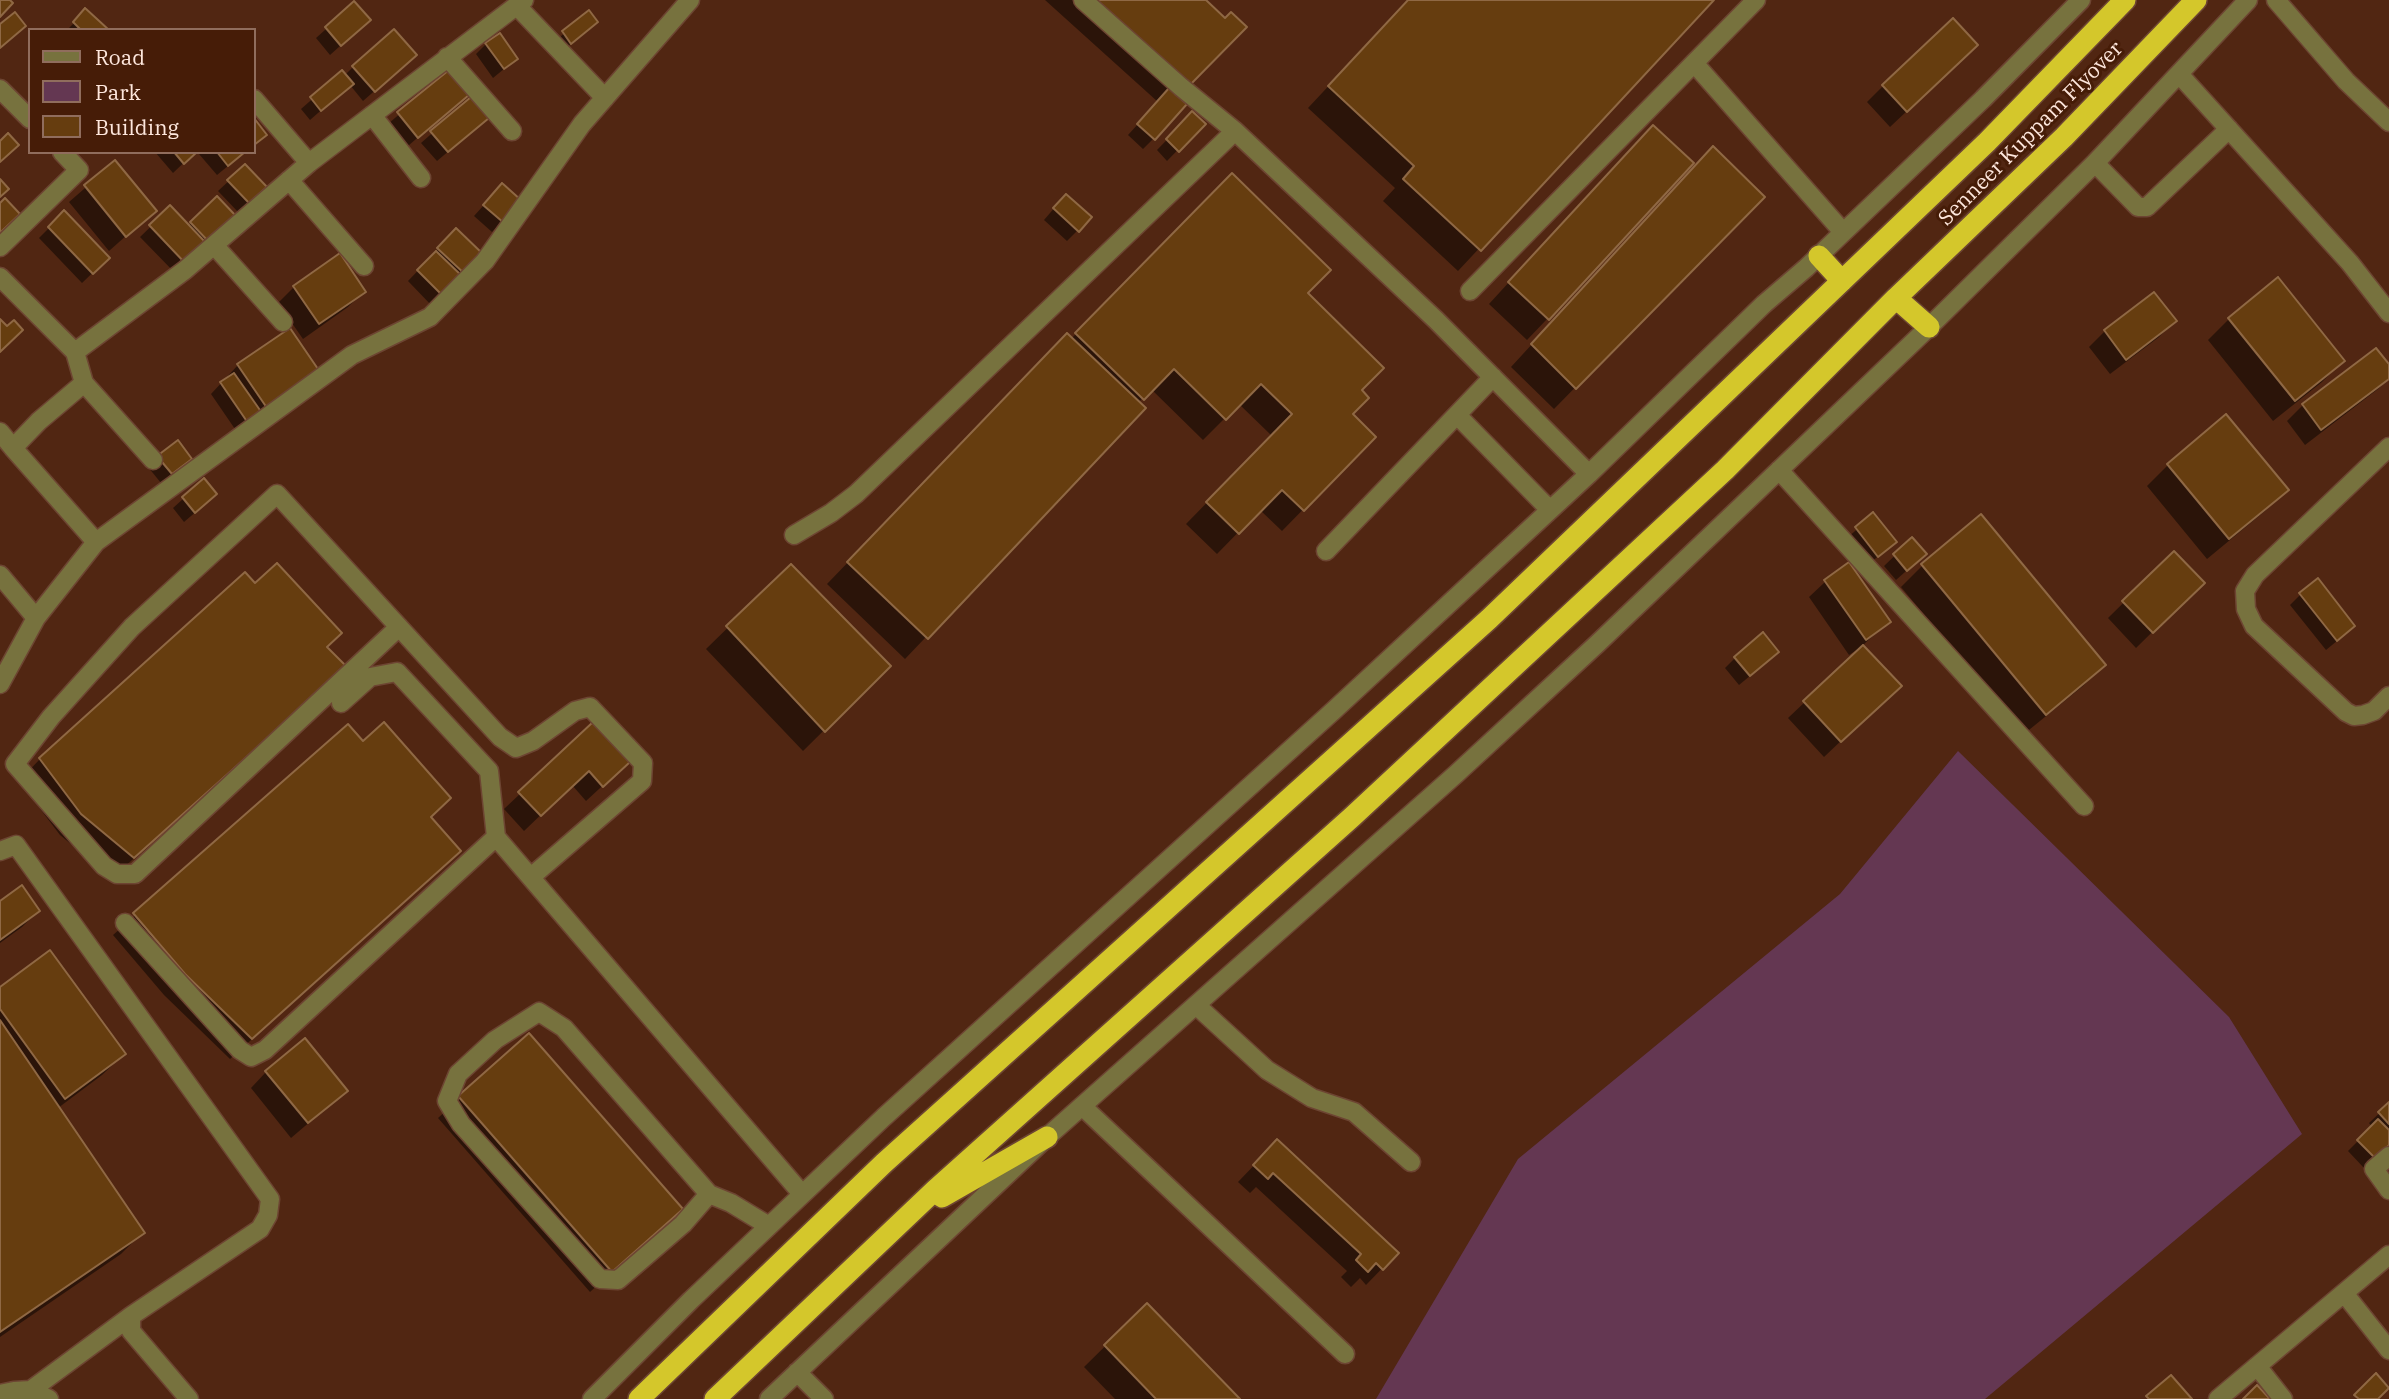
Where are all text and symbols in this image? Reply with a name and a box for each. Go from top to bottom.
legend [28,28,256,154]
street label: Senneer Kuppam Flyover [1934,37,2128,231]
text: Road [95,43,145,71]
text: Park [95,78,141,106]
text: Building [95,113,179,141]

